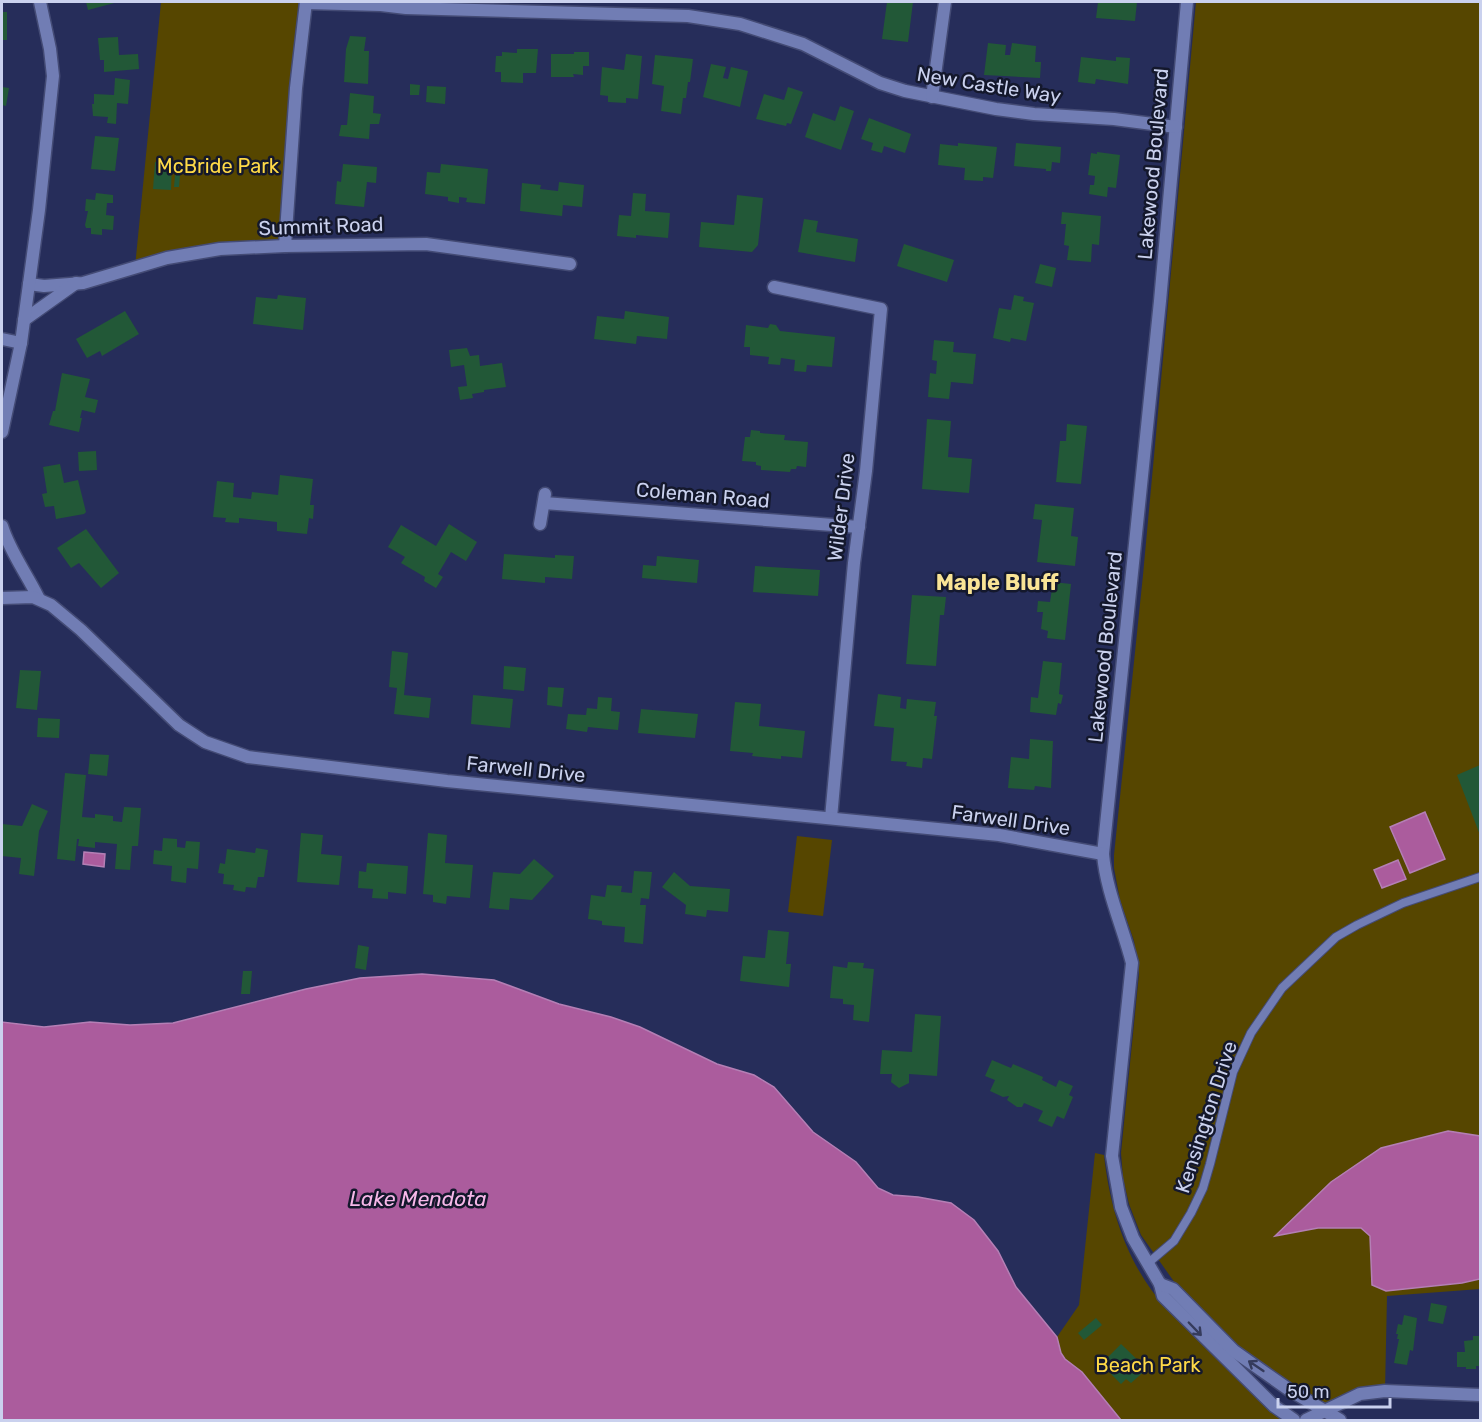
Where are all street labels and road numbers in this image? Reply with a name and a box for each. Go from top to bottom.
street label: New Castle Way [915,62,1063,108]
street label: Lakewood Boulevard [1133,67,1173,261]
street label: Summit Road [258,212,384,240]
street label: Wilder Drive [822,451,860,563]
street label: Coleman Road [635,477,771,513]
street label: Lakewood Boulevard [1083,550,1127,744]
street label: Farwell Drive [465,751,587,787]
street label: Farwell Drive [950,800,1072,840]
street label: Kensington Drive [1170,1038,1242,1196]

